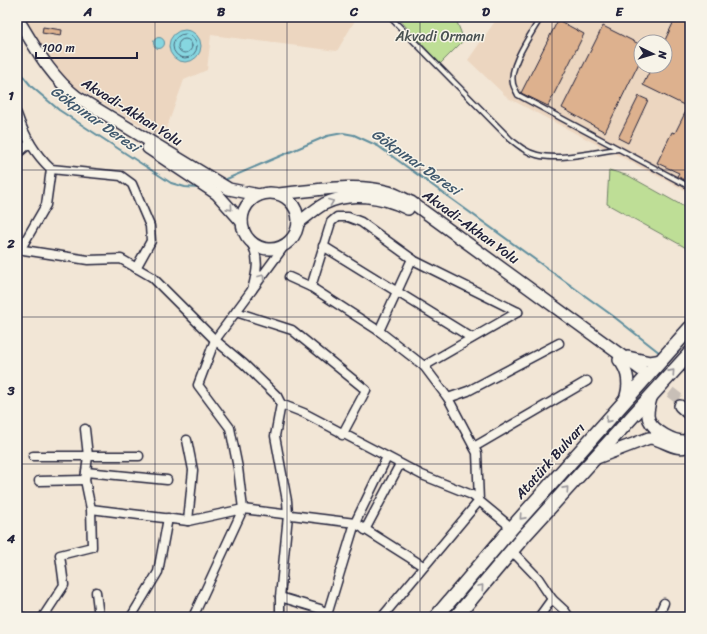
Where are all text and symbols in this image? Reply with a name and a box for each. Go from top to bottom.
text: A [83,0,92,23]
text: B [217,0,226,23]
text: C [349,0,359,23]
text: D [482,0,490,23]
text: E [615,0,624,23]
park label: Akvadi Ormanı [394,24,485,49]
scale bar [36,34,137,60]
north arrow [633,34,673,74]
text: 100 m [42,37,75,59]
text: N [653,49,672,60]
street label: Akvadi-Akhan Yolu [76,70,188,153]
water label: Gökpınar Deresi [45,79,147,161]
text: 1 [8,84,14,107]
water label: Gökpınar Deresi [366,122,468,204]
street label: Akvadi-Akhan Yolu [416,183,525,271]
one-way arrow [327,198,334,206]
one-way arrow [225,203,232,210]
text: 2 [6,232,15,255]
one-way arrow [257,274,264,281]
one-way arrow [668,370,675,377]
text: 3 [6,379,15,402]
one-way arrow [605,415,613,423]
street label: Atatürk Bulvarı [508,417,592,506]
one-way arrow [562,487,569,494]
one-way arrow [519,512,526,520]
text: 4 [6,527,16,550]
one-way arrow [476,585,483,592]

